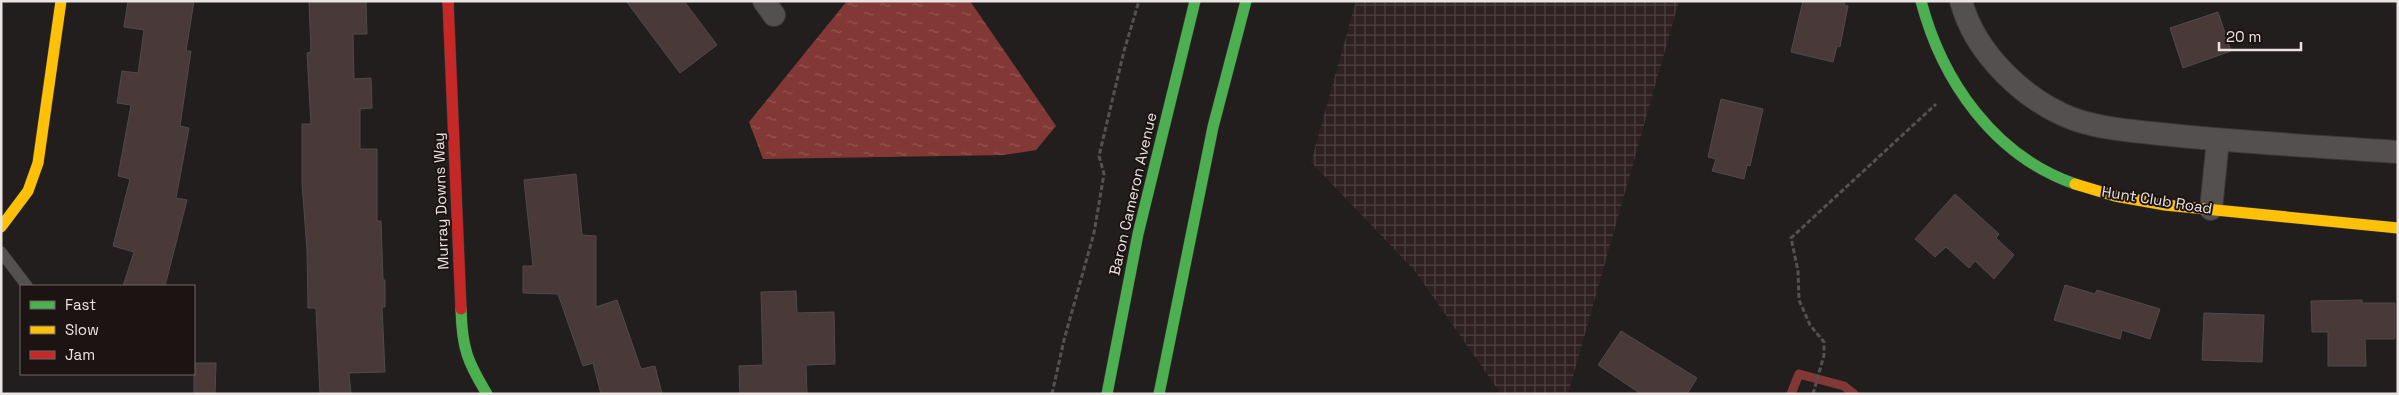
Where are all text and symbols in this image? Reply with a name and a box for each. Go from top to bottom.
scale bar [2219,20,2302,52]
text: 20 m [2226,27,2261,46]
street label: Baron Cameron Avenue [1104,110,1161,277]
street label: Murray Downs Way [429,132,452,270]
street label: Hunt Club Road [2100,181,2214,218]
legend [20,285,195,375]
text: Fast [65,295,96,314]
text: Slow [65,320,99,339]
text: Jam [65,345,95,364]

